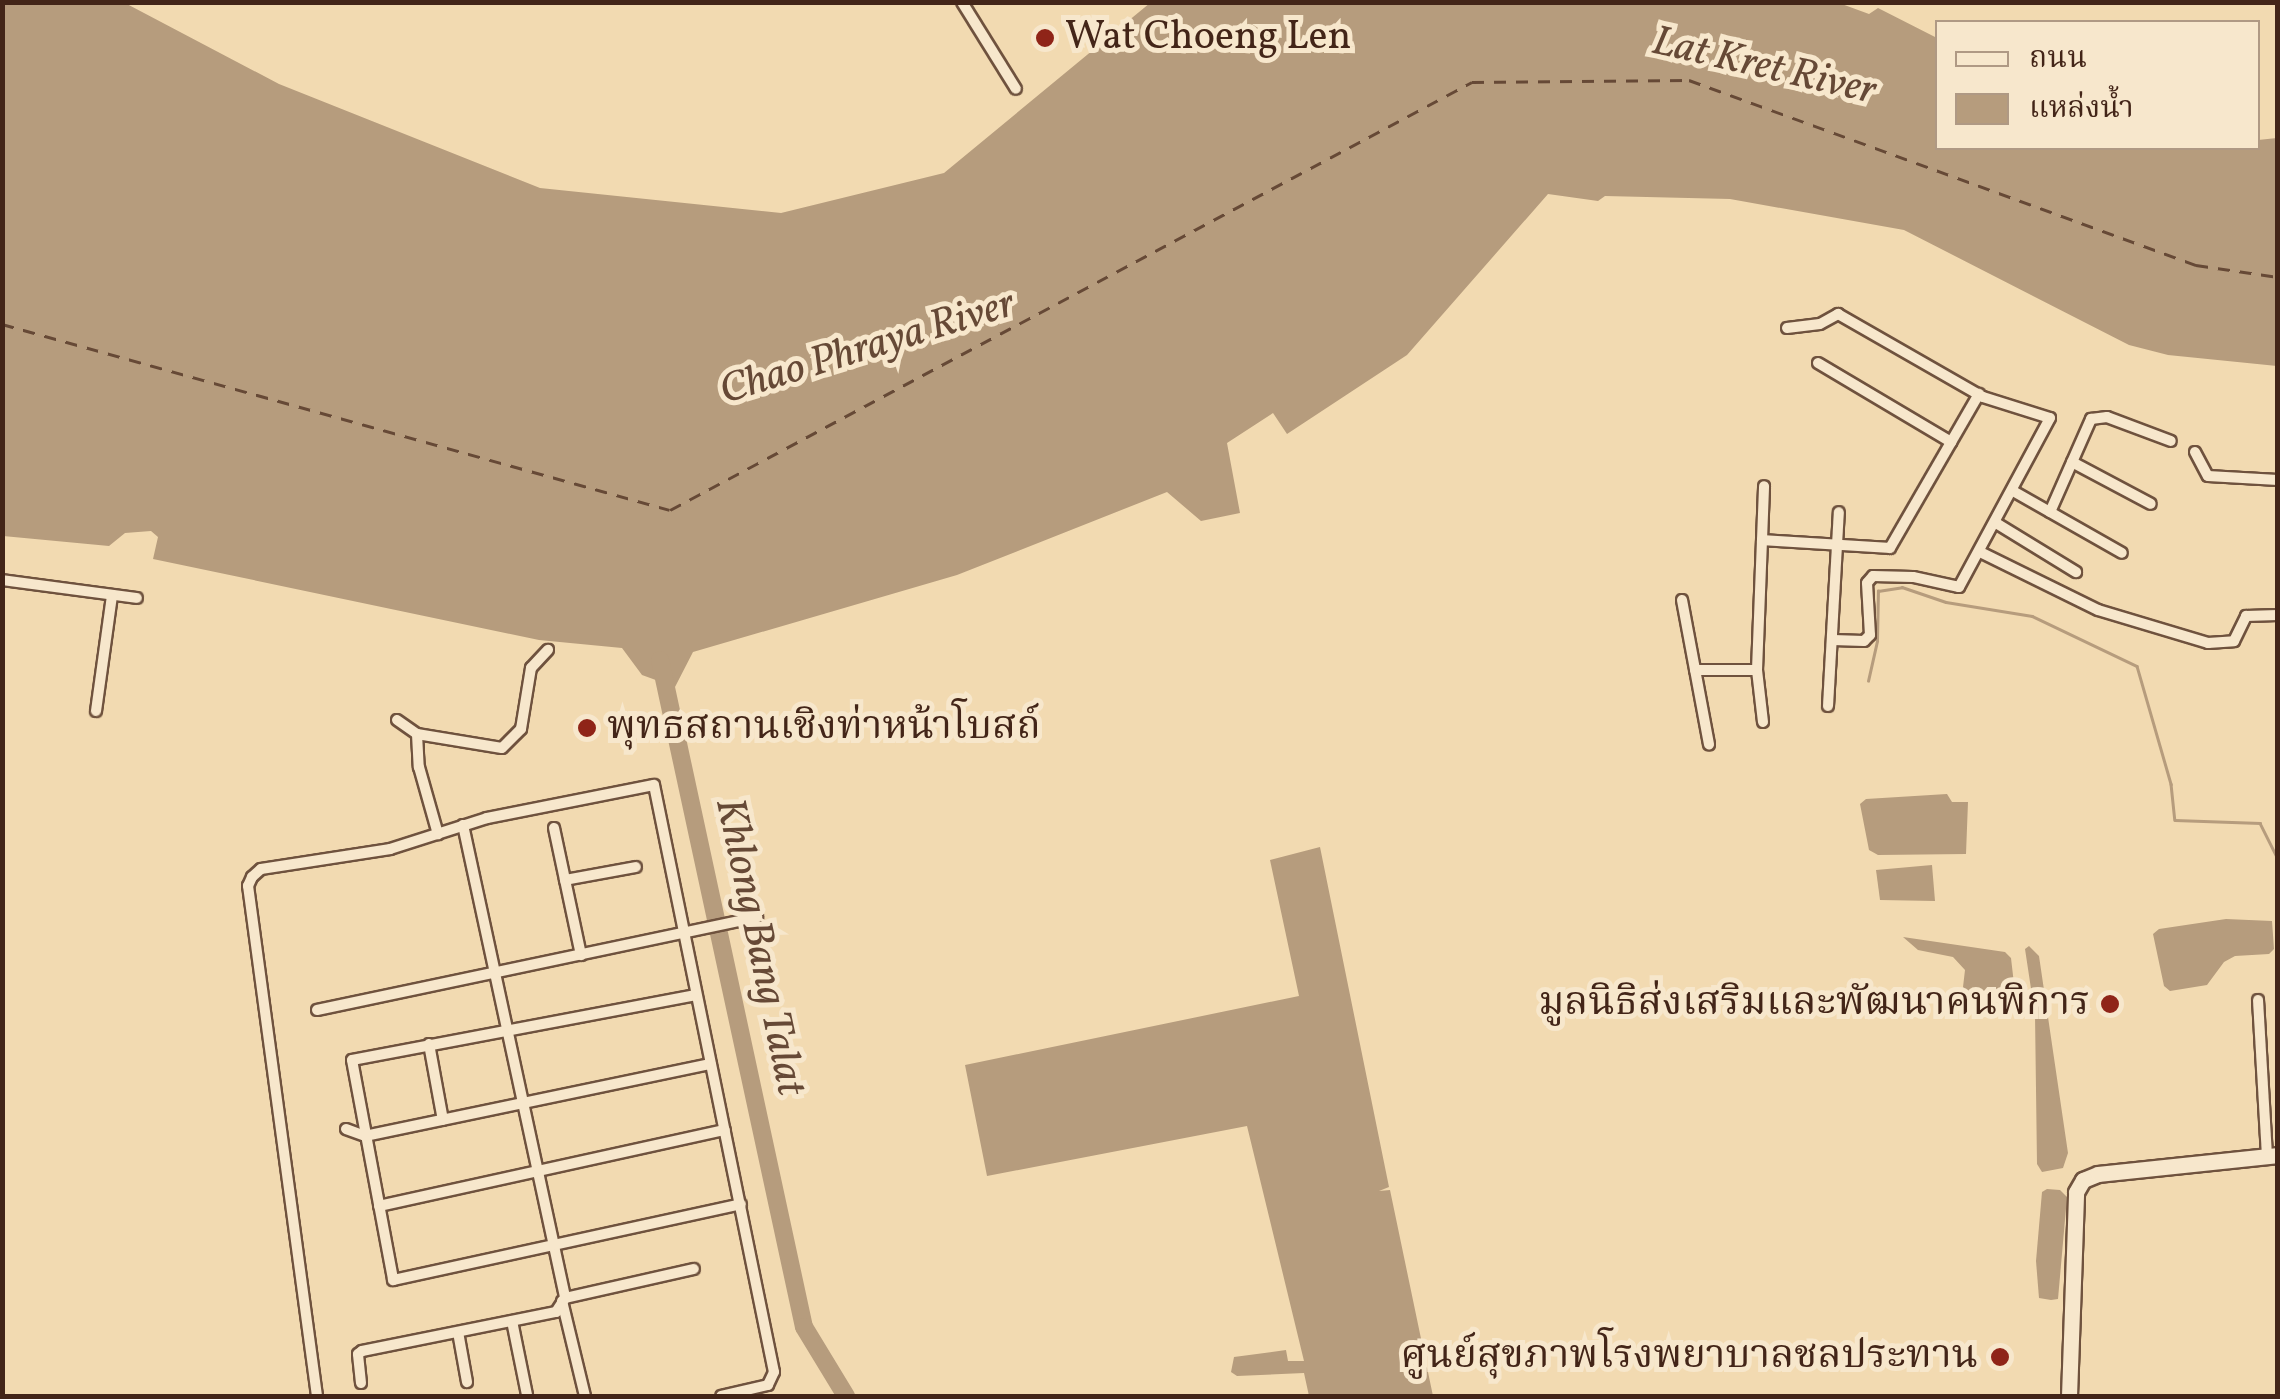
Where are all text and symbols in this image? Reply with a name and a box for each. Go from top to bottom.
place label: Wat Choeng Len [1065,14,1351,62]
water label: Lat Kret River [1647,18,1881,118]
legend [1935,20,2260,150]
marker: Wat Choeng Len [1034,27,1056,49]
text: ถนน [2029,38,2087,80]
text: แหล่งน้ำ [2029,88,2134,130]
water label: Chao Phraya River [714,280,1022,418]
place label: พุทธสถานเชิงท่าหน้าโบสถ์ [607,704,1041,752]
marker: พุทธสถานเชิงท่าหน้าโบสถ์ [576,717,598,739]
water label: Khlong Bang Talat [702,794,814,1100]
place label: มูลนิธิส่งเสริมและพัฒนาคนพิการ [1538,980,2090,1028]
marker: มูลนิธิส่งเสริมและพัฒนาคนพิการ [2099,993,2121,1015]
place label: ศูนย์สุขภาพโรงพยาบาลชลประทาน [1400,1333,1978,1381]
marker: ศูนย์สุขภาพโรงพยาบาลชลประทาน [1987,1344,2013,1370]

